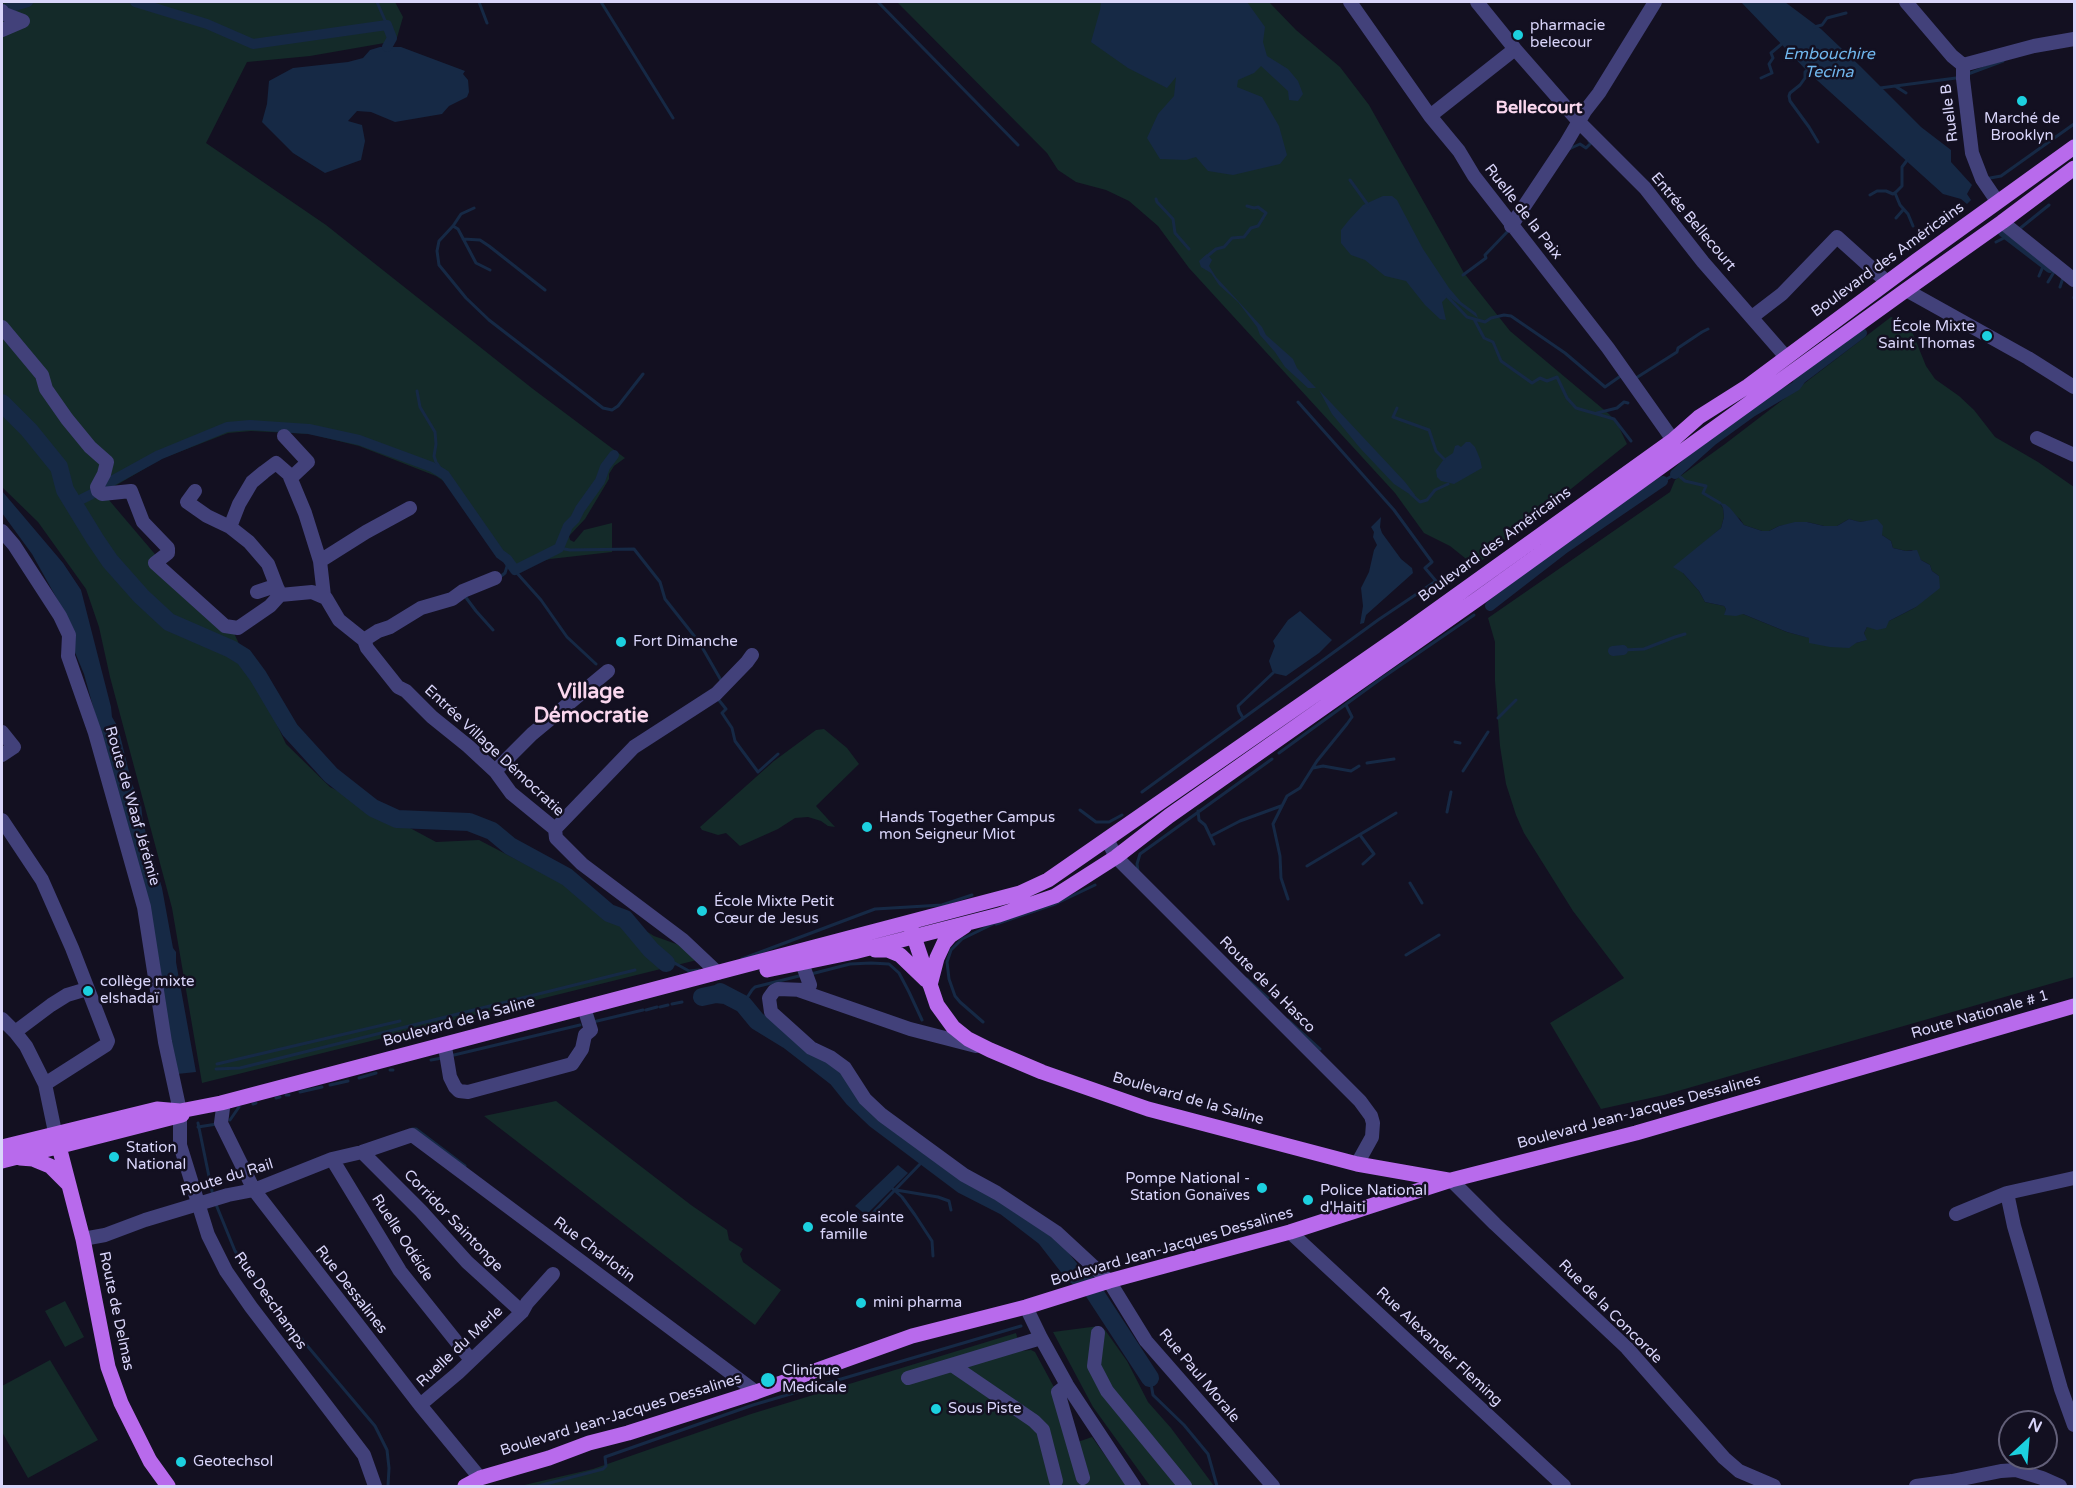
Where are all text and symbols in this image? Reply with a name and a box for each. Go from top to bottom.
place label: pharmacie belecour [1530,17,1605,52]
marker: pharmacie belecour [1511,28,1525,42]
water label: Embouchire Tecina [1783,45,1875,83]
street label: Ruelle B [1937,83,1963,143]
marker: Marché de Brooklyn [2015,94,2029,108]
district label: Bellecourt [1496,97,1582,119]
place label: Marché de Brooklyn [1984,110,2060,145]
street label: Ruelle de la Paix [1480,161,1566,263]
street label: Entrée Bellecourt [1647,169,1739,275]
street label: Boulevard des Américains [1808,199,1968,321]
place label: École Mixte Saint Thomas [1878,318,1975,353]
marker: École Mixte Saint Thomas [1980,329,1994,343]
street label: Boulevard des Américains [1415,484,1575,606]
place label: Fort Dimanche [633,633,738,651]
marker: Fort Dimanche [614,635,628,649]
district label: Village Démocratie [533,679,649,729]
street label: Entrée Village Démocratie [420,681,568,821]
street label: Route de Waaf Jérémie [101,724,163,888]
place label: Hands Together Campus mon Seigneur Miot [879,809,1055,844]
marker: Hands Together Campus mon Seigneur Miot [860,820,874,834]
place label: École Mixte Petit Cœur de Jesus [714,893,834,928]
marker: École Mixte Petit Cœur de Jesus [695,904,709,918]
street label: Route de la Hasco [1215,933,1319,1037]
place label: collège mixte elshadaï [100,973,195,1008]
marker: collège mixte elshadaï [81,984,95,998]
street label: Route Nationale # 1 [1909,987,2051,1043]
street label: Boulevard de la Saline [381,993,537,1051]
street label: Boulevard de la Saline [1110,1069,1266,1129]
street label: Boulevard Jean-Jacques Dessalines [1515,1071,1763,1153]
place label: Station National [126,1139,186,1174]
marker: Station National [107,1150,121,1164]
street label: Route du Rail [178,1155,276,1201]
street label: Corridor Saintonge [400,1166,506,1276]
place label: Pompe National - Station Gonaïves [1125,1170,1250,1205]
marker: Pompe National - Station Gonaïves [1255,1181,1269,1195]
place label: Police National d'Haiti [1320,1182,1427,1217]
street label: Ruelle Odéide [367,1191,437,1285]
marker: Police National d'Haiti [1301,1193,1315,1207]
street label: Boulevard Jean-Jacques Dessalines [1049,1204,1295,1290]
place label: ecole sainte famille [820,1209,904,1244]
street label: Rue Charlotin [550,1214,638,1286]
marker: ecole sainte famille [801,1220,815,1234]
street label: Rue Dessalines [311,1242,391,1338]
street label: Rue Deschamps [230,1249,310,1353]
street label: Route de Delmas [95,1250,137,1372]
street label: Rue de la Concorde [1554,1256,1666,1368]
street label: Rue Alexander Fleming [1372,1284,1506,1410]
place label: mini pharma [873,1294,962,1312]
marker: mini pharma [854,1296,868,1310]
street label: Ruelle du Merle [413,1302,507,1392]
street label: Rue Paul Morale [1155,1325,1243,1427]
place label: Clinique Medicale [782,1362,847,1397]
street label: Boulevard Jean-Jacques Dessalines [498,1370,744,1460]
marker: Clinique Medicale [759,1371,777,1389]
place label: Sous Piste [948,1400,1022,1418]
marker: Sous Piste [929,1402,943,1416]
north arrow [1998,1410,2058,1470]
text: N [2025,1414,2045,1437]
place label: Geotechsol [193,1453,273,1471]
marker: Geotechsol [174,1455,188,1469]

